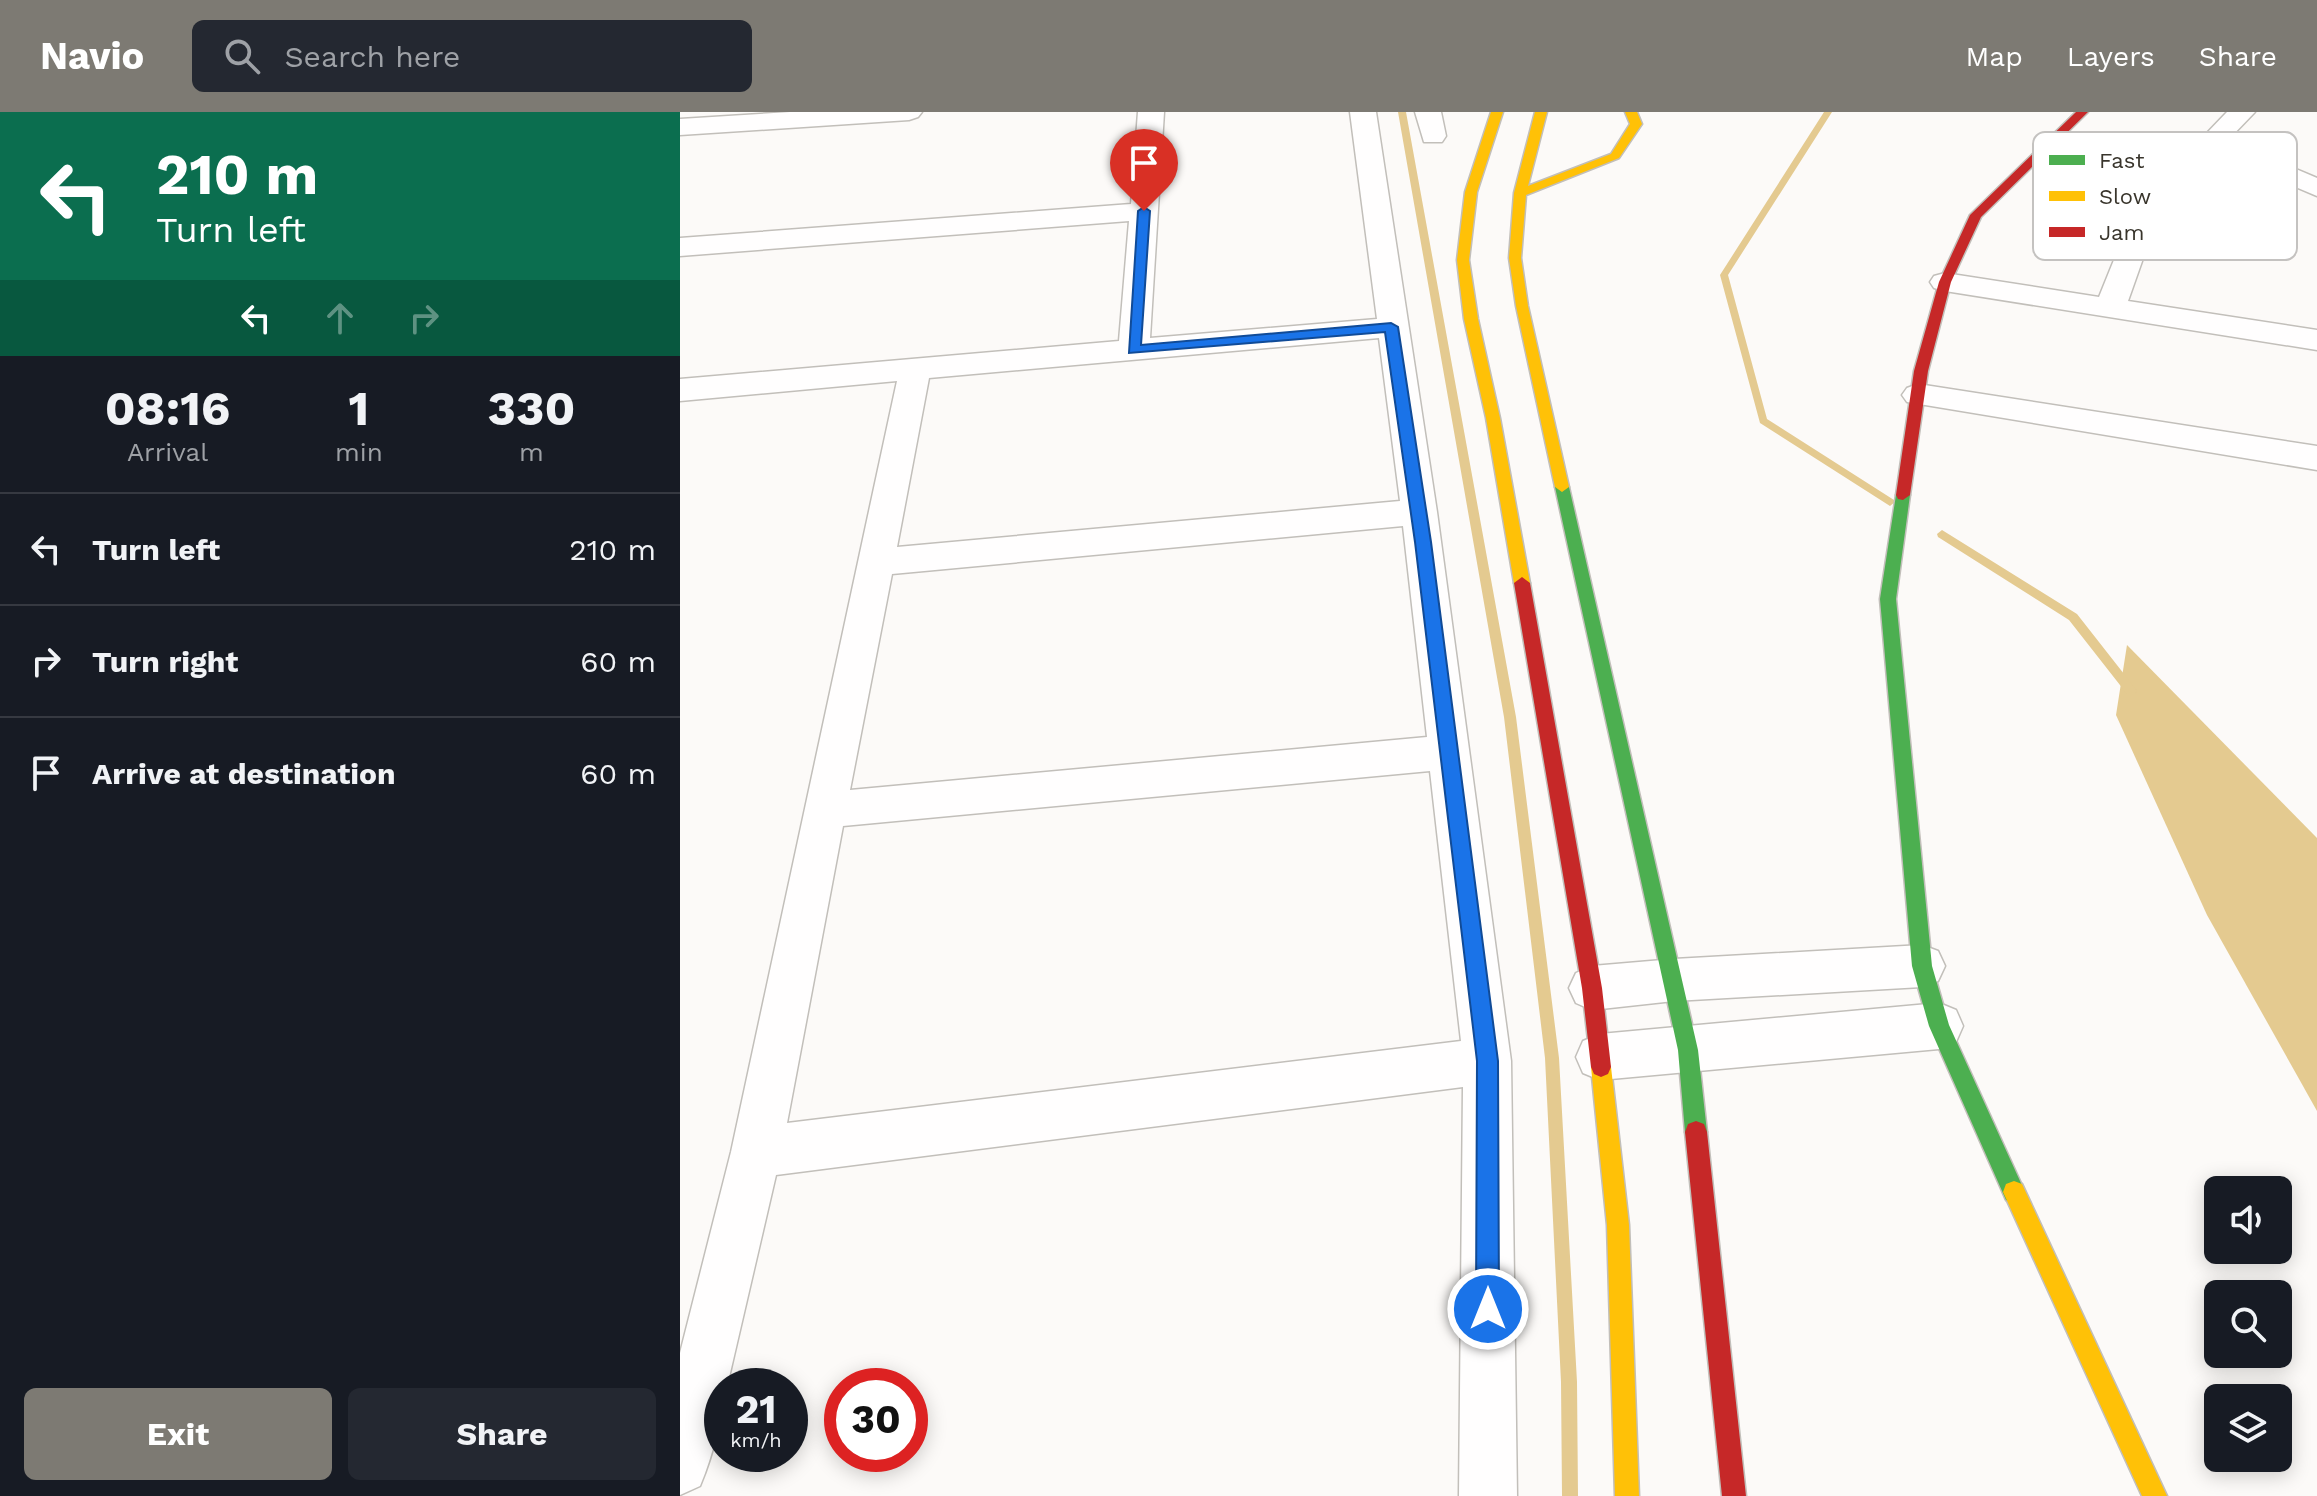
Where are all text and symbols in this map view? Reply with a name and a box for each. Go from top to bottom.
search box [192,20,752,92]
text: Navio [40,34,144,78]
icon: search [220,34,264,78]
text: Search here [284,39,460,74]
text: Map [1966,40,2023,73]
text: Layers [2067,40,2155,73]
text: Share [2199,40,2277,73]
pin [1110,129,1178,211]
legend [2033,132,2297,260]
icon: arrive [1122,141,1166,185]
text: 210 m [156,142,318,208]
icon: left [24,144,128,248]
text: Fast [2099,148,2145,173]
text: Slow [2099,184,2151,209]
text: Turn left [156,209,306,251]
text: Jam [2099,220,2144,245]
icon: left [234,296,278,340]
icon: ahead [318,296,362,340]
icon: right [402,296,446,340]
text: 08:16 [105,380,230,437]
text: 1 [349,380,369,437]
text: 330 [487,380,575,437]
text: Arrival [127,437,208,467]
text: min [335,437,383,467]
text: m [519,437,544,467]
icon: left [24,527,68,571]
text: Turn left [92,532,220,567]
text: 210 m [569,532,656,567]
icon: right [24,639,68,683]
text: Turn right [92,644,238,679]
text: 60 m [580,644,656,679]
icon: arrive [24,751,68,795]
text: Arrive at destination [92,756,396,791]
text: 60 m [580,756,656,791]
map controls [2204,1176,2292,1472]
button: sound [2204,1176,2292,1264]
position arrow [1446,1267,1530,1351]
button: search [2204,1280,2292,1368]
speed limit sign: 30 [824,1368,928,1472]
button: layers [2204,1384,2292,1472]
text: 21 [735,1386,777,1433]
button: Exit [24,1388,332,1480]
button: Share [348,1388,656,1480]
text: km/h [730,1428,782,1452]

